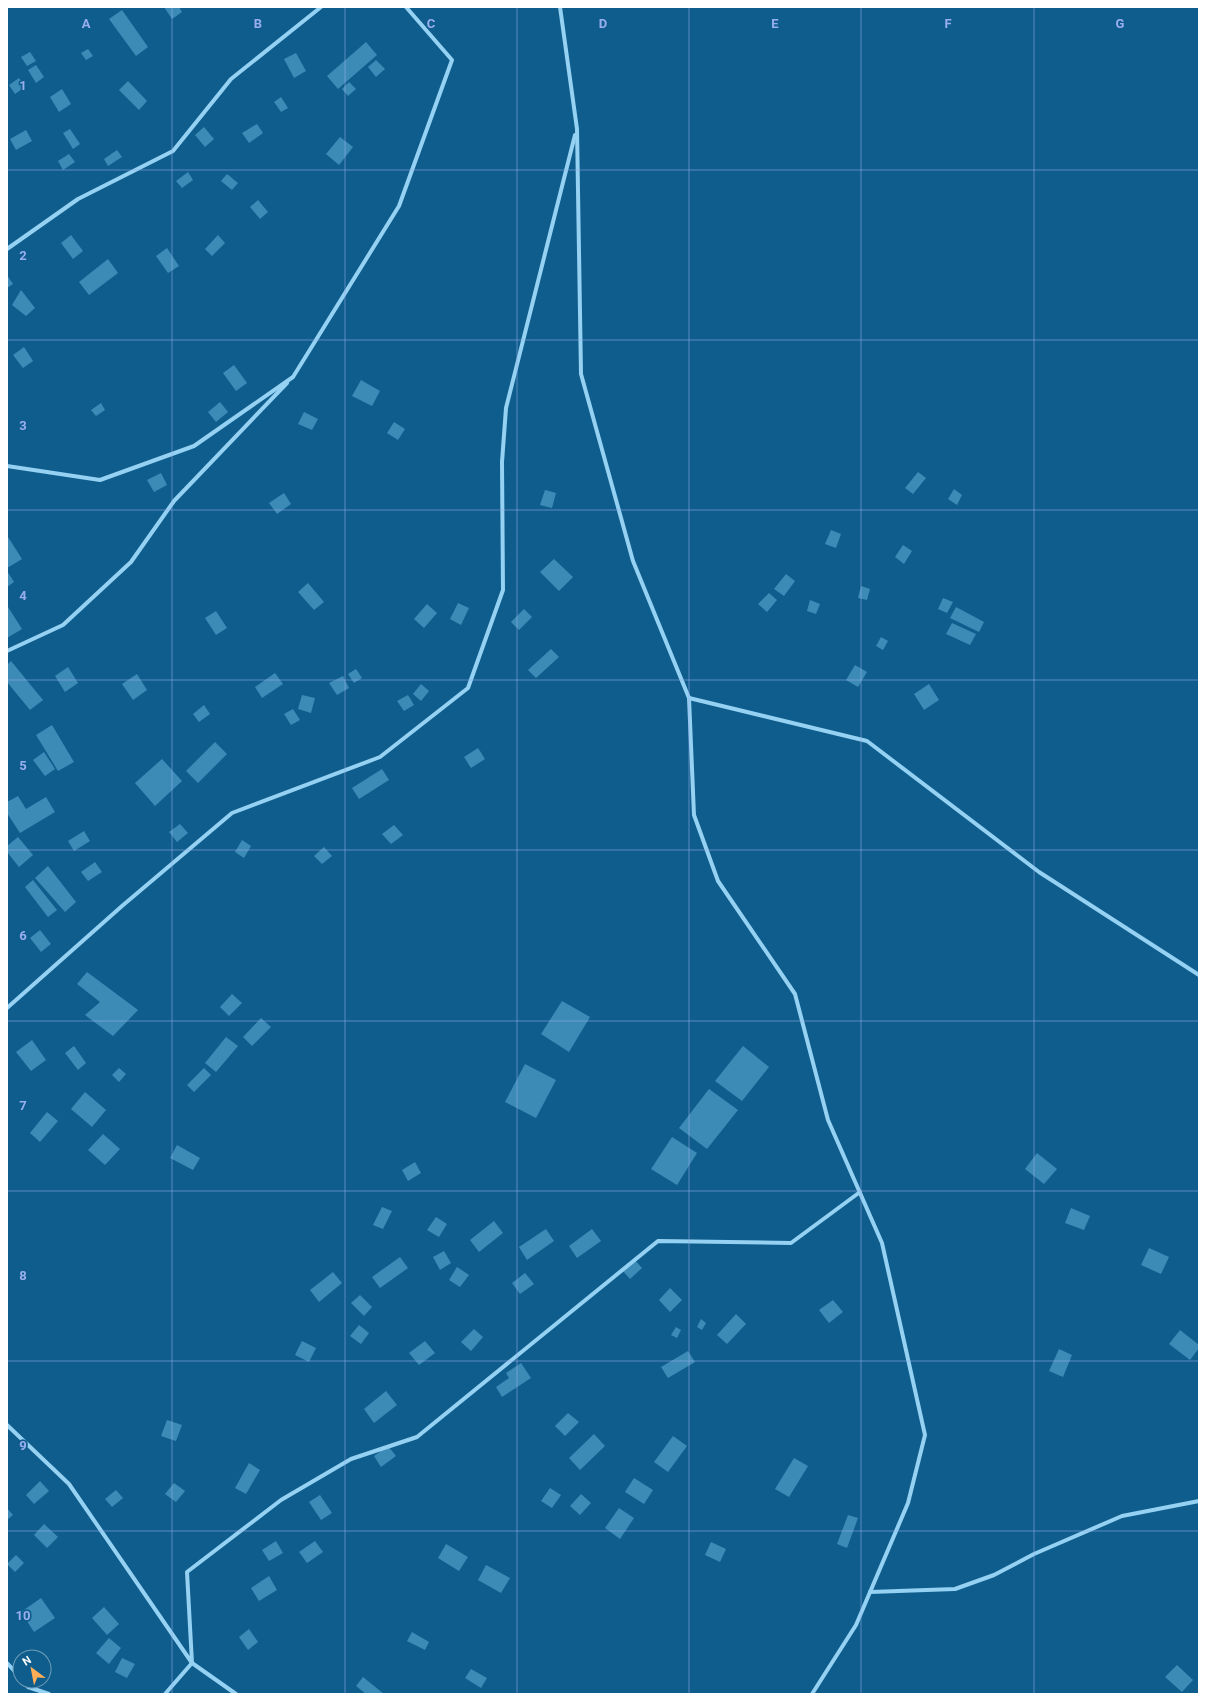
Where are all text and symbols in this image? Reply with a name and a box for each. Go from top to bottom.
text: A [82,16,91,31]
text: B [254,16,262,31]
text: C [427,16,436,31]
text: D [599,16,607,31]
text: E [771,16,779,31]
text: F [944,16,952,31]
text: G [1116,16,1125,31]
text: 1 [19,78,27,93]
text: 2 [19,248,27,263]
text: 3 [19,418,27,433]
text: 4 [19,588,27,603]
text: 5 [19,758,27,773]
text: 6 [19,928,27,943]
text: 7 [19,1098,27,1113]
text: 8 [19,1268,27,1283]
text: 9 [19,1438,27,1453]
text: 10 [16,1608,30,1623]
north arrow [12,1649,52,1689]
text: N [20,1653,34,1669]

